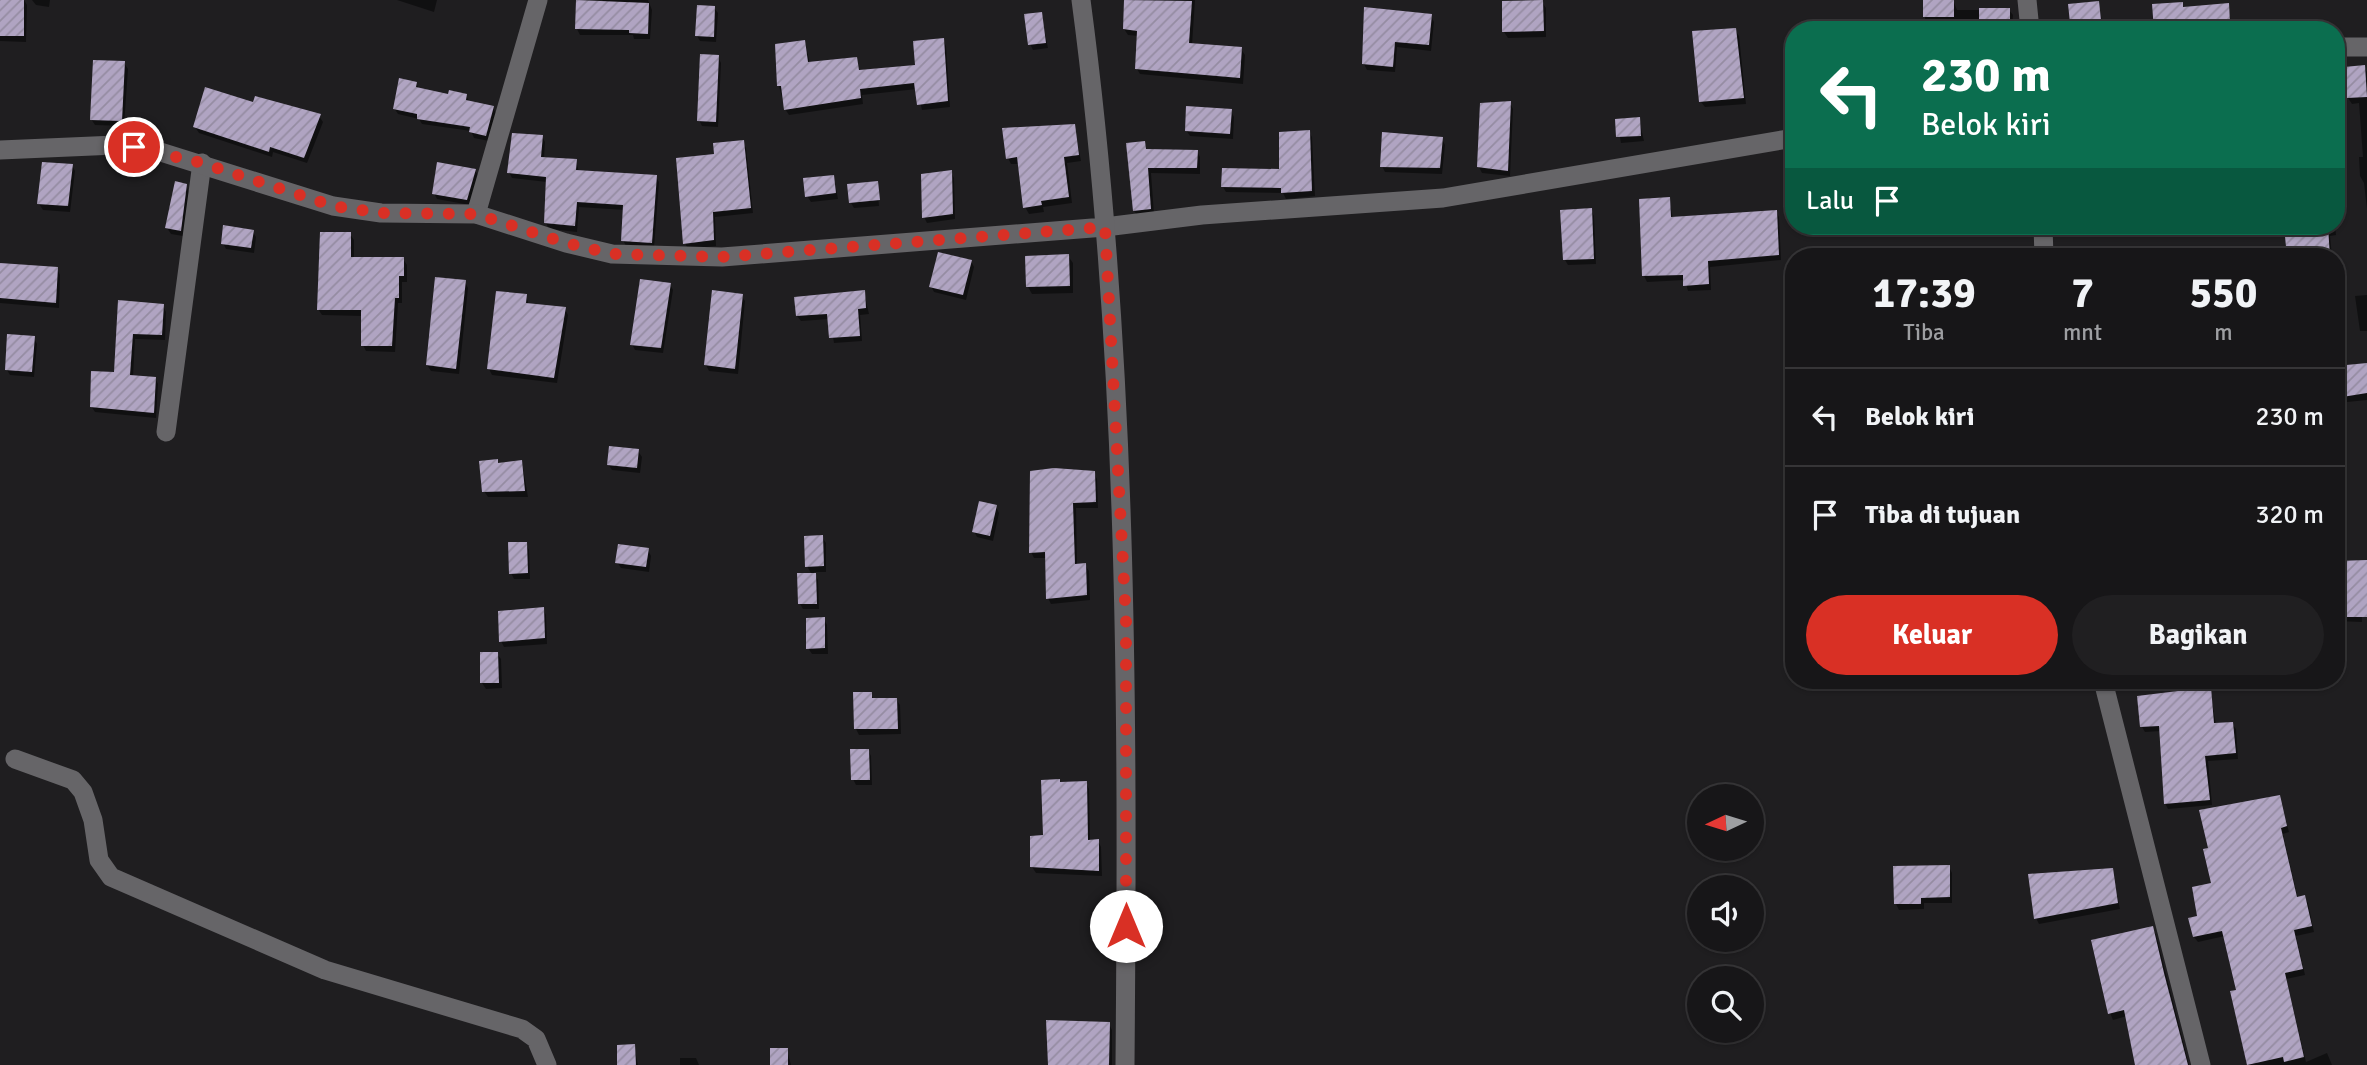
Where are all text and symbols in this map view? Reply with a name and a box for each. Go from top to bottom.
text: 230 m [1921,45,2051,105]
icon: left [1806,49,1897,140]
text: Belok kiri [1921,105,2051,144]
pin [104,117,164,177]
icon: arrive [115,128,153,166]
icon: arrive [1868,182,1906,220]
text: Lalu [1806,185,1854,217]
text: 17:39 [1872,268,1976,319]
text: 7 [2071,268,2094,319]
text: 550 [2189,268,2257,319]
text: Tiba [1903,318,1945,347]
text: mnt [2063,318,2102,347]
text: m [2214,318,2233,347]
icon: left [1806,398,1844,436]
text: Belok kiri [1865,401,1974,433]
text: 230 m [2255,401,2324,433]
icon: arrive [1806,496,1844,534]
text: Tiba di tujuan [1865,499,2020,531]
text: 320 m [2255,499,2324,531]
button: Keluar [1806,595,2058,675]
button: Bagikan [2072,595,2324,675]
north arrow [1687,784,1764,861]
map controls [1687,784,1764,1043]
button: sound [1687,875,1764,952]
position arrow [1089,889,1163,963]
button: search [1687,966,1764,1043]

